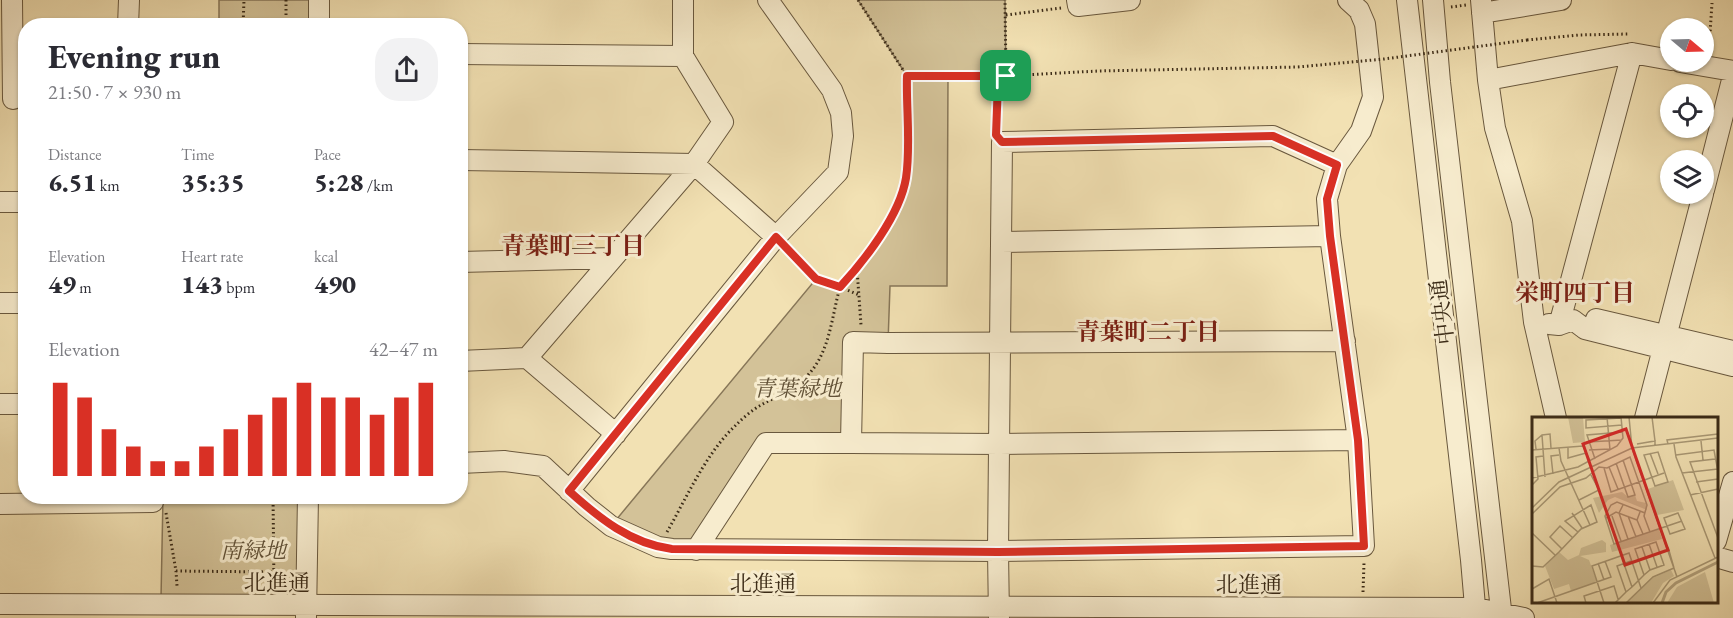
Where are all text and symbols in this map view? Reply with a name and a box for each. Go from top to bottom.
north arrow [1660,18,1714,72]
map controls [1660,18,1714,204]
text: Evening run [48,35,220,78]
button: share [375,38,438,101]
pin [980,50,1031,101]
icon: arrive [989,59,1022,92]
text: 21:50 · 7 × 930 m [48,79,181,105]
button: locate [1660,84,1714,138]
text: Distance [48,144,101,165]
text: Time [181,144,214,165]
text: Pace [314,144,341,165]
button: layers [1660,150,1714,204]
text: 6.51 [48,165,97,199]
text: 35:35 [181,165,245,199]
text: 5:28 [314,165,364,199]
text: km [97,175,120,196]
text: /km [364,175,393,196]
district label: 青葉町三丁目 [501,230,645,261]
text: Elevation [48,246,106,267]
text: Heart rate [181,246,243,267]
text: kcal [314,246,338,267]
text: 49 [48,267,76,301]
text: 143 [181,267,223,301]
text: 490 [314,267,356,301]
text: m [76,277,92,298]
text: bpm [223,277,255,298]
street label: 中央通 [1424,277,1460,347]
district label: 栄町四丁目 [1515,277,1635,308]
district label: 青葉町二丁目 [1076,316,1220,347]
text: Elevation [48,336,120,362]
text: 42–47 m [369,336,438,362]
park label: 青葉緑地 [753,374,843,403]
inset map [1532,417,1718,603]
park label: 南緑地 [220,536,288,565]
street label: 北進通 [244,568,310,597]
street label: 北進通 [730,569,796,598]
street label: 北進通 [1216,570,1282,599]

